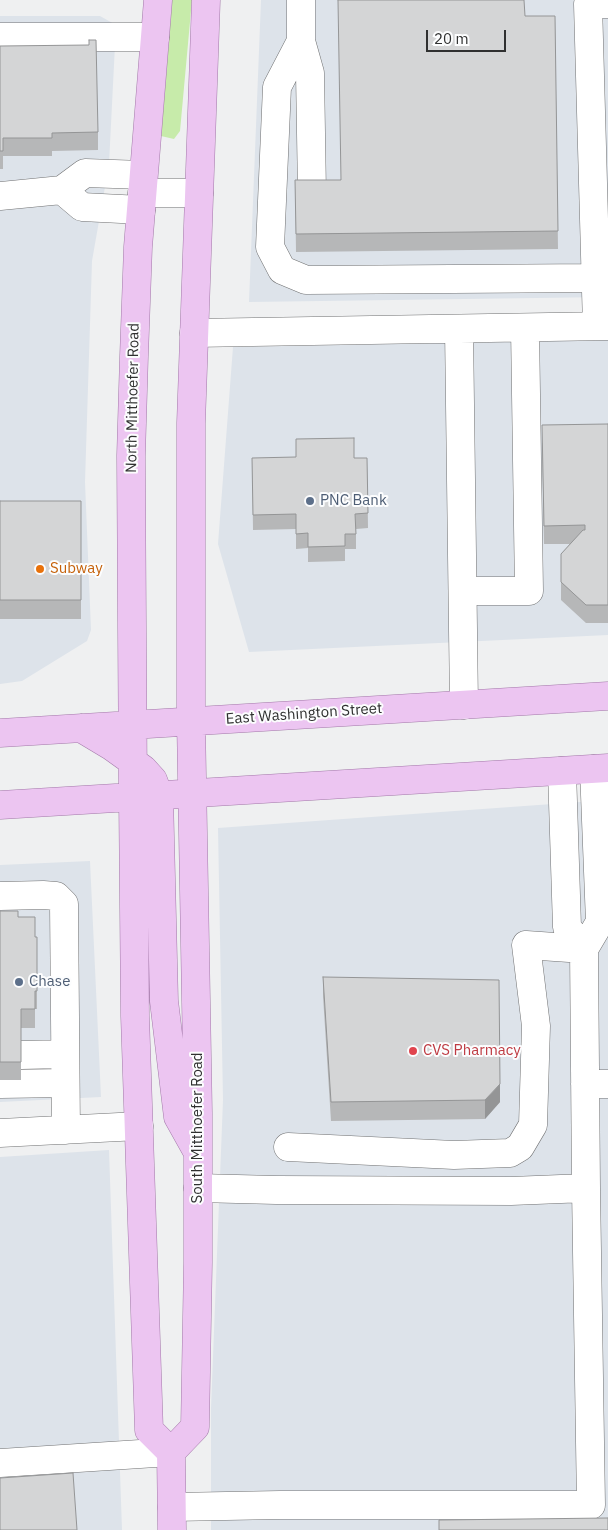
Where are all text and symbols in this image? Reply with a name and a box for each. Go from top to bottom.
scale bar [428,20,508,52]
text: 20 m [434,29,469,48]
street label: North Mitthoefer Road [123,323,143,473]
place label: PNC Bank [320,492,387,510]
marker: PNC Bank [304,495,316,507]
place label: Subway [50,560,103,578]
marker: Subway [34,563,46,575]
street label: East Washington Street [225,700,383,728]
place label: Chase [29,973,70,991]
marker: Chase [13,976,25,988]
place label: CVS Pharmacy [423,1042,521,1060]
marker: CVS Pharmacy [407,1045,419,1057]
street label: South Mitthoefer Road [189,1052,207,1204]

